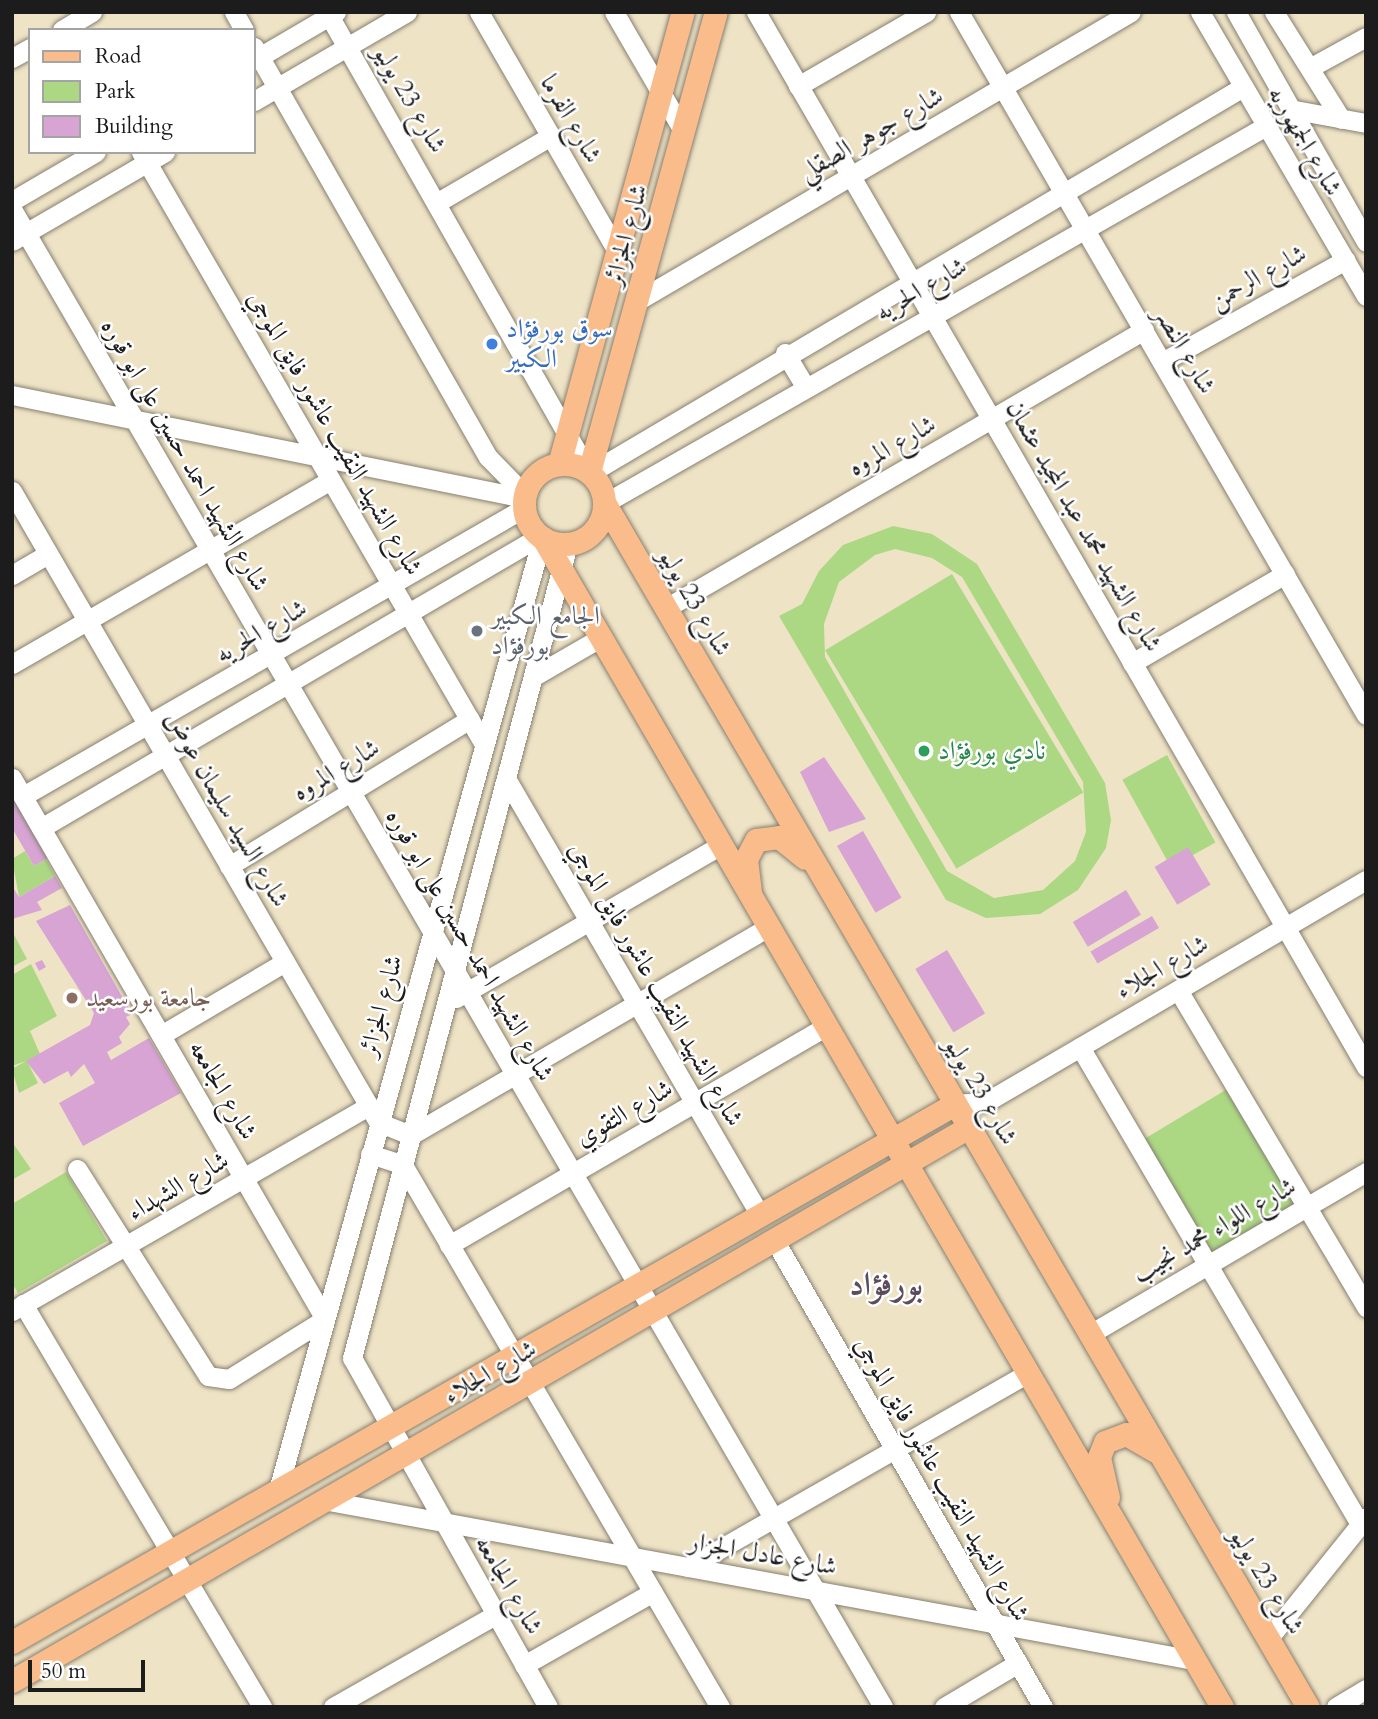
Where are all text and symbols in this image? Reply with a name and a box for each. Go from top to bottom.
legend [28,28,256,154]
street label: شارع 23 يوليو [367,39,453,159]
text: Road [95,42,141,71]
street label: شارع الفرما [533,69,609,169]
text: Park [95,77,135,106]
street label: شارع جوهر الصقلي [793,80,949,188]
street label: شارع الجمهوريه [1261,80,1349,202]
text: Building [95,112,173,141]
street label: شارع الجزائر [597,181,655,289]
street label: شارع الرحمن [1204,238,1312,316]
street label: شارع الحريه [869,250,973,328]
street label: شارع الشهيد النقيب عاشور فايق الموجي [241,285,429,581]
street label: شارع النصر [1147,301,1223,399]
street label: شارع الشهيد احمد حسين على ابو قوره [94,313,276,597]
place label: سوق بورفؤاد الكبير [506,313,613,374]
marker: سوق بورفؤاد الكبير [484,336,500,352]
street label: شارع الشهيد محمد عبد المجيد عثمان [999,395,1169,657]
street label: شارع المروه [843,409,941,483]
street label: شارع 23 يوليو [652,542,738,662]
street label: شارع الحريه [209,592,313,670]
place label: الجامع الكبير بورفؤاد [491,600,600,662]
marker: الجامع الكبير بورفؤاد [469,623,485,639]
street label: شارع السيد سليمان عوض [158,705,296,913]
street label: شارع المروه [287,732,385,808]
place label: نادي بورفؤاد [938,735,1046,767]
marker: نادي بورفؤاد [916,743,932,759]
street label: شارع الشهيد احمد حسين على ابو قوره [379,803,561,1087]
street label: شارع الشهيد النقيب عاشور فايق الموجي [562,836,750,1132]
street label: شارع الجلاء [1110,928,1214,1006]
street label: شارع الجزائر [352,952,410,1060]
place label: جامعة بورسعيد [86,982,211,1014]
marker: جامعة بورسعيد [64,990,80,1006]
street label: شارع 23 يوليو [938,1031,1024,1151]
street label: شارع الجامعه [182,1035,264,1145]
street label: شارع التقوي [570,1073,678,1153]
street label: شارع الشهداء [122,1145,234,1227]
street label: شارع اللواء محمد نجيب [1127,1171,1301,1289]
district label: بورفؤاد [849,1265,923,1305]
street label: شارع الشهيد النقيب عاشور فايق الموجي [848,1331,1036,1627]
street label: شارع الجلاء [438,1333,542,1411]
street label: شارع 23 يوليو [1223,1522,1311,1640]
street label: شارع عادل الجزار [687,1526,839,1582]
street label: شارع الجامعه [468,1530,550,1640]
scale bar [32,1646,149,1690]
text: 50 m [41,1657,86,1686]

